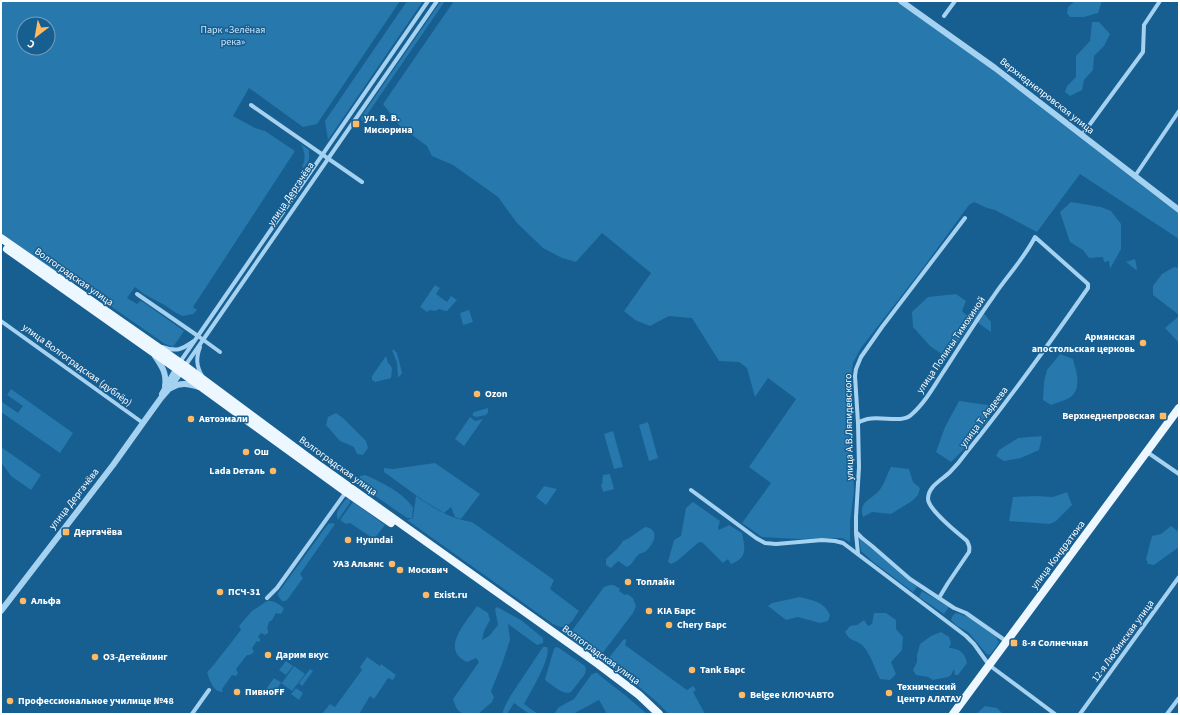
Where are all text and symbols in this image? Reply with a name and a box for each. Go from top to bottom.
north arrow [16,16,56,56]
park label: Парк «Зелёная река» [201,23,265,49]
text: С [24,36,38,52]
street label: Верхнеднепровская улица [997,55,1097,137]
place label: ул. В. В. Мисюрина [364,111,413,137]
marker: ул. В. В. Мисюрина [351,119,361,129]
street label: улица Дергачёва [264,159,318,229]
street label: Волгоградская улица [32,244,116,310]
street label: улица Полины Тимохиной [913,294,989,396]
street label: улица Волгоградская (дублёр) [19,320,135,410]
place label: Армянская апостольская церковь [1032,330,1135,356]
marker: Армянская апостольская церковь [1138,338,1148,348]
street label: улица А.В.Ляпидевского [841,373,857,481]
street label: улица Т. Авдеева [956,384,1012,450]
place label: Ozon [485,387,508,401]
marker: Ozon [472,389,482,399]
place label: Верхнеднепровская [1062,409,1155,423]
marker: Верхнеднепровская [1158,411,1168,421]
place label: Автоэмали [198,412,248,426]
marker: Автоэмали [186,414,196,424]
street label: Волгоградская улица [296,433,380,499]
place label: Ош [254,445,269,459]
marker: Ош [241,447,251,457]
place label: Lada Dеталь [209,464,265,478]
street label: улица Дергачёва [46,466,102,532]
marker: Lada Dеталь [268,466,278,476]
street label: улица Кондратюка [1028,518,1088,592]
place label: Дергачёва [74,526,122,538]
marker: Дергачёва [61,527,71,537]
place label: Hyundai [356,533,393,547]
marker: Hyundai [343,535,353,545]
place label: УАЗ Альянс [333,557,384,571]
marker: УАЗ Альянс [387,559,397,569]
place label: Москвич [408,563,448,577]
marker: Москвич [395,565,405,575]
place label: Топлайн [636,575,675,589]
marker: Топлайн [623,577,633,587]
place label: ПСЧ-31 [228,585,260,599]
marker: ПСЧ-31 [215,587,225,597]
place label: Exist.ru [434,588,468,602]
marker: Exist.ru [421,590,431,600]
place label: Альфа [30,594,61,608]
marker: Альфа [18,596,28,606]
street label: 12-я Любинская улица [1088,597,1158,685]
place label: KIA Барс [657,604,696,618]
marker: KIA Барс [644,606,654,616]
place label: Chery Барс [677,618,727,632]
marker: Chery Барс [664,620,674,630]
street label: Волгоградская улица [559,622,643,688]
place label: 8-я Солнечная [1022,636,1088,650]
marker: 8-я Солнечная [1009,638,1019,648]
place label: Дарим вкус [276,648,329,662]
place label: О3-Детейлинг [103,650,168,664]
marker: Дарим вкус [263,650,273,660]
marker: О3-Детейлинг [90,652,100,662]
place label: Tank Барс [700,663,745,677]
marker: Tank Барс [687,665,697,675]
place label: Технический Центр АЛАТАУ [897,680,962,706]
place label: ПивноFF [245,685,285,699]
marker: ПивноFF [232,687,242,697]
place label: Belgee КЛЮЧАВТО [750,688,834,702]
marker: Технический Центр АЛАТАУ [884,688,894,698]
marker: Belgee КЛЮЧАВТО [737,690,747,700]
place label: Профессиональное училище №48 [18,694,174,708]
marker: Профессиональное училище №48 [5,696,15,706]

